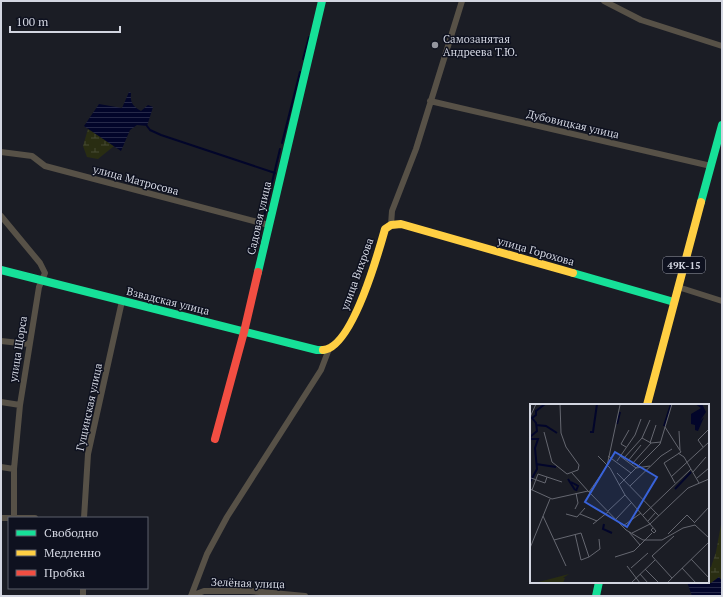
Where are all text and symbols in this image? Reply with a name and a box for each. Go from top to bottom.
scale bar [10,8,120,34]
text: 100 m [16,14,49,29]
place label: Самозанятая Андреева Т.Ю. [443,32,518,59]
marker: Самозанятая Андреева Т.Ю. [430,40,440,50]
street label: Дубовицкая улица [525,107,621,142]
street label: улица Матросова [91,162,181,198]
street label: Садовая улица [244,179,274,256]
street label: улица Горохова [495,233,576,269]
street label: улица Вихрова [337,236,377,313]
road number: 49К-15 [663,257,705,273]
street label: Взвадская улица [125,284,211,318]
street label: улица Щорса [6,315,30,384]
street label: Гущинская улица [73,361,105,452]
inset map [530,404,709,583]
legend [8,517,148,589]
text: Свободно [44,525,99,540]
text: Медленно [44,545,101,560]
text: Пробка [44,565,85,580]
street label: Зелёная улица [211,575,286,591]

